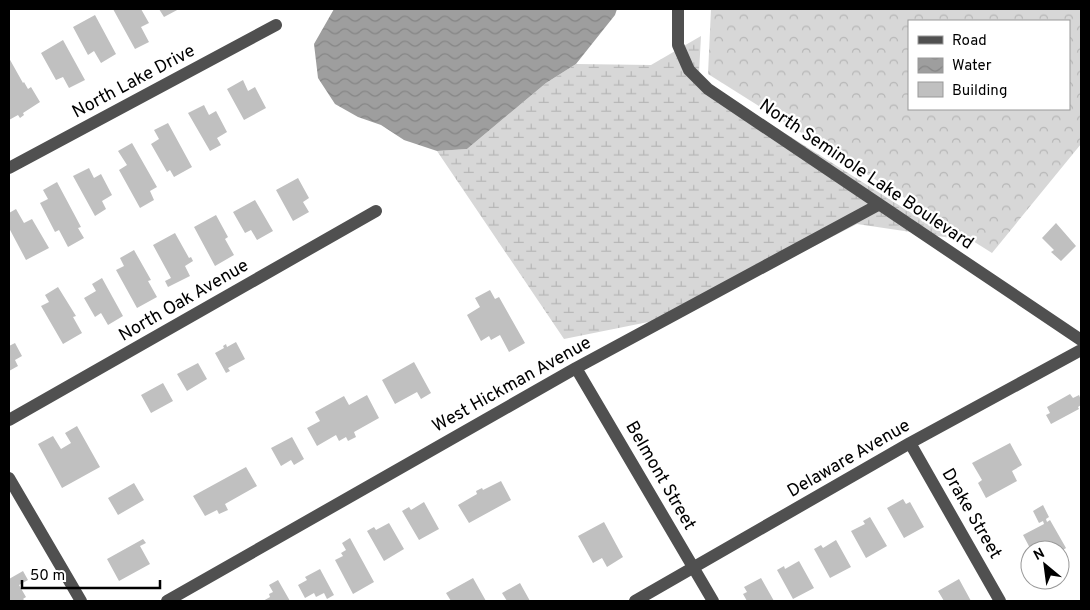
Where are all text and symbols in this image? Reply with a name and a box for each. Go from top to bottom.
legend [908,20,1070,110]
text: Road [952,32,987,51]
street label: North Lake Drive [69,40,199,124]
text: Water [952,57,992,76]
text: Building [952,82,1007,101]
street label: North Seminole Lake Boulevard [754,94,978,256]
street label: North Oak Avenue [115,254,253,348]
street label: West Hickman Avenue [428,332,596,438]
street label: Delaware Avenue [783,415,915,503]
street label: Belmont Street [619,417,701,535]
street label: Drake Street [936,465,1006,563]
north arrow [1020,540,1070,590]
text: N [1031,545,1048,565]
scale bar [22,558,160,590]
text: 50 m [30,567,65,586]

